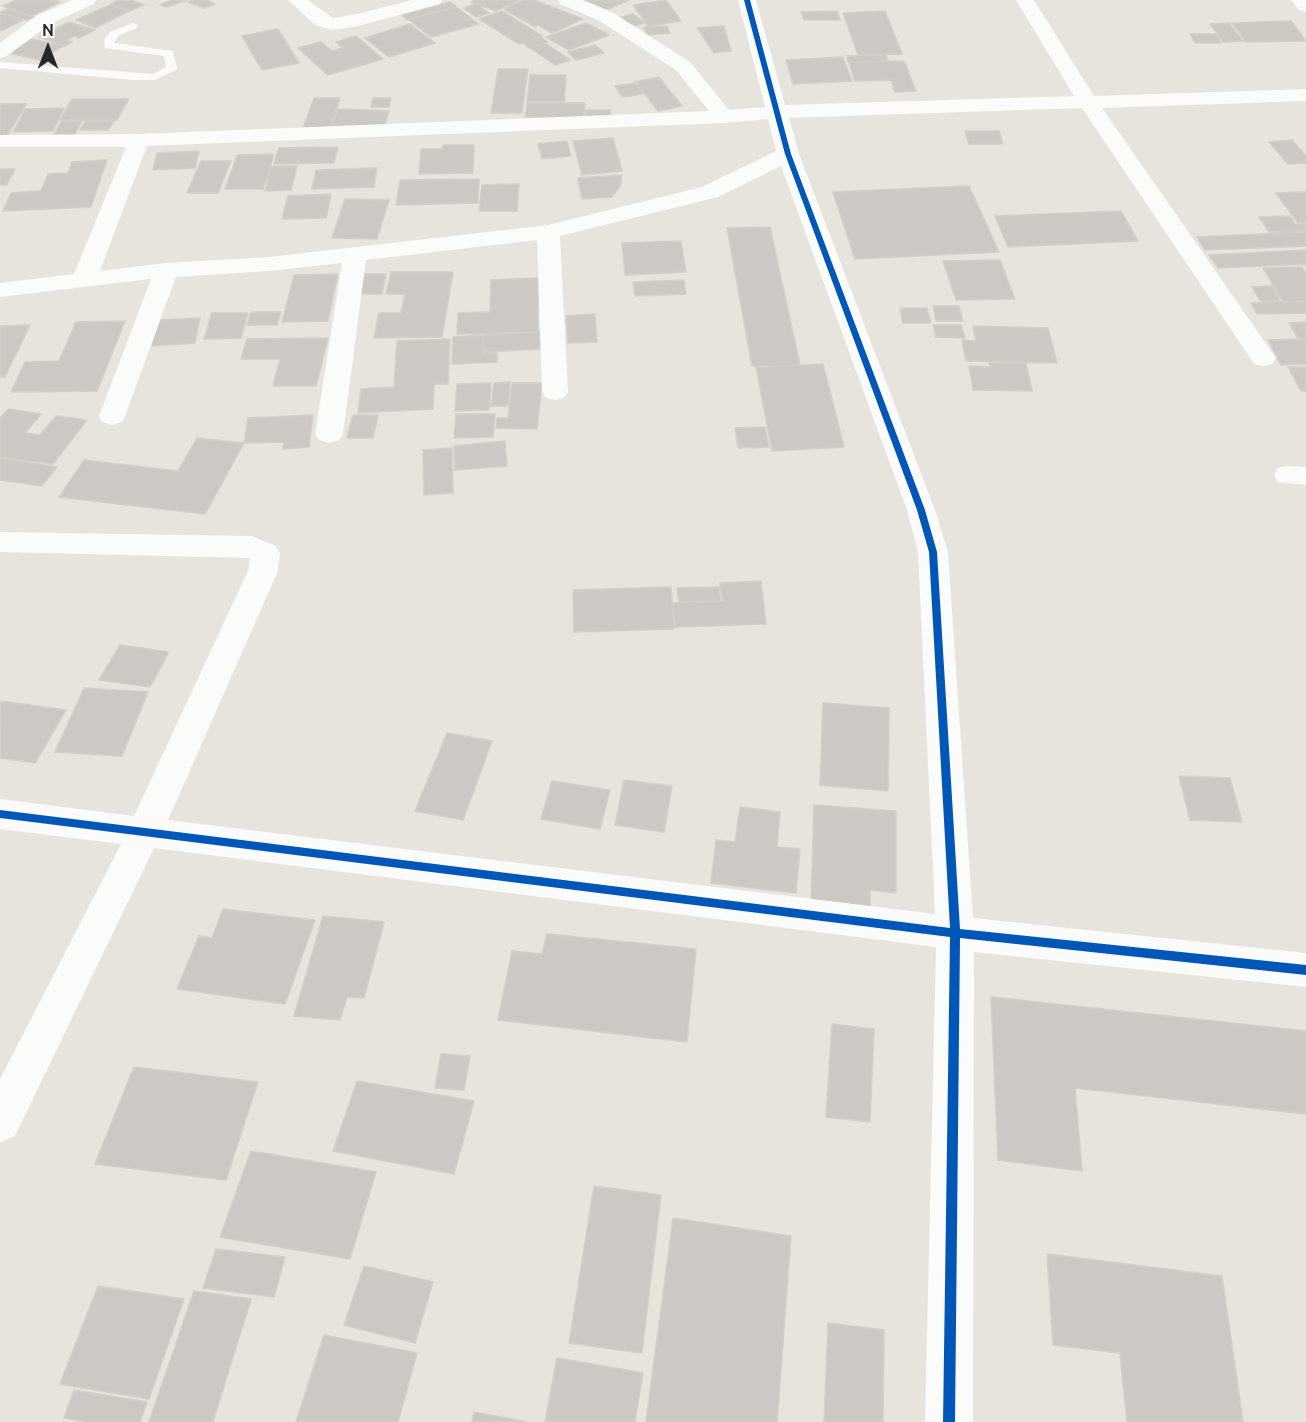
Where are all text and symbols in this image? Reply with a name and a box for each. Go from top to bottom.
north arrow [18,18,78,78]
text: N [42,21,54,39]

